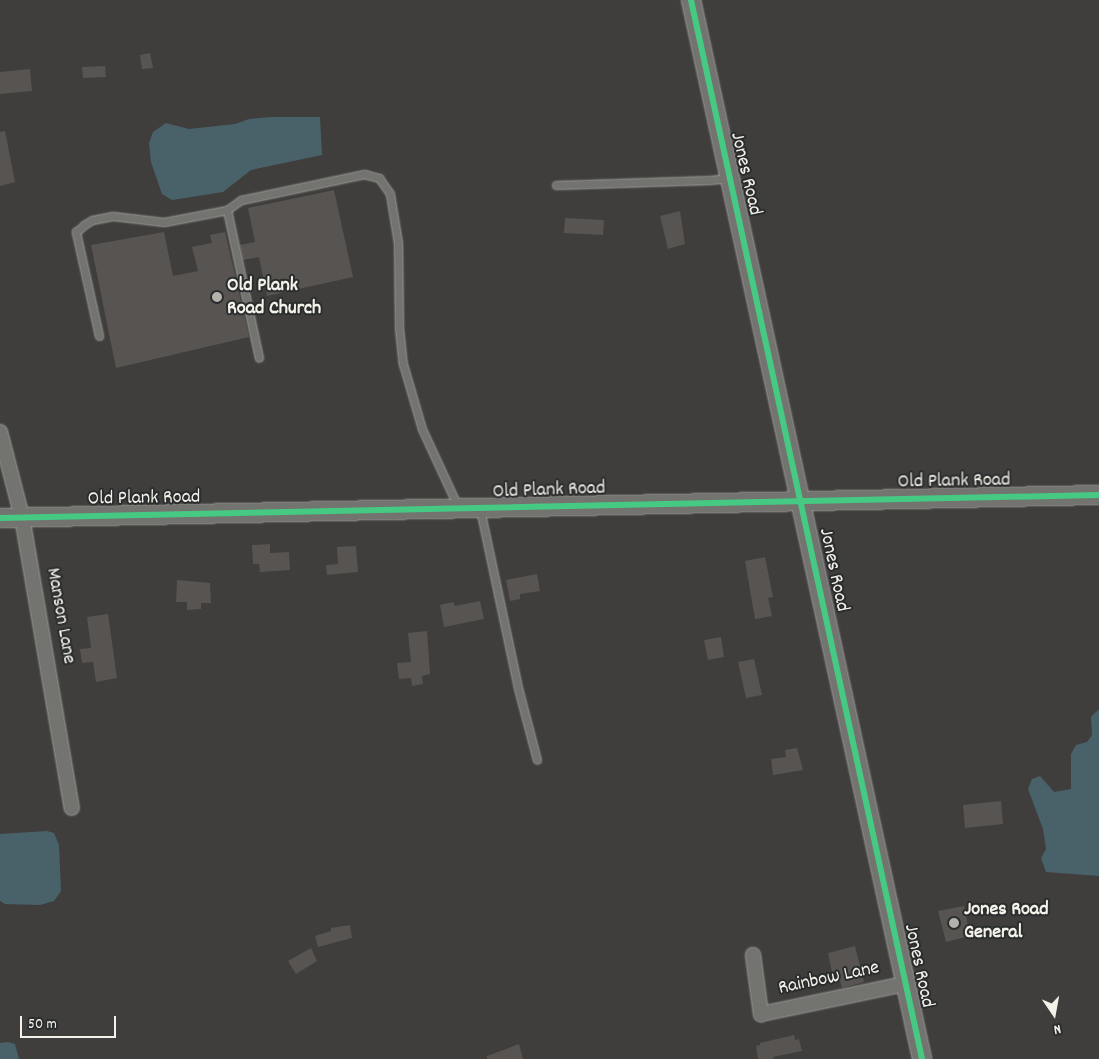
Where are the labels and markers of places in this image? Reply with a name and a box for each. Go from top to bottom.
place label: Old Plank Road Church [227,274,321,321]
marker: Old Plank Road Church [211,291,223,303]
place label: Jones Road General [964,899,1049,946]
marker: Jones Road General [948,917,960,929]

